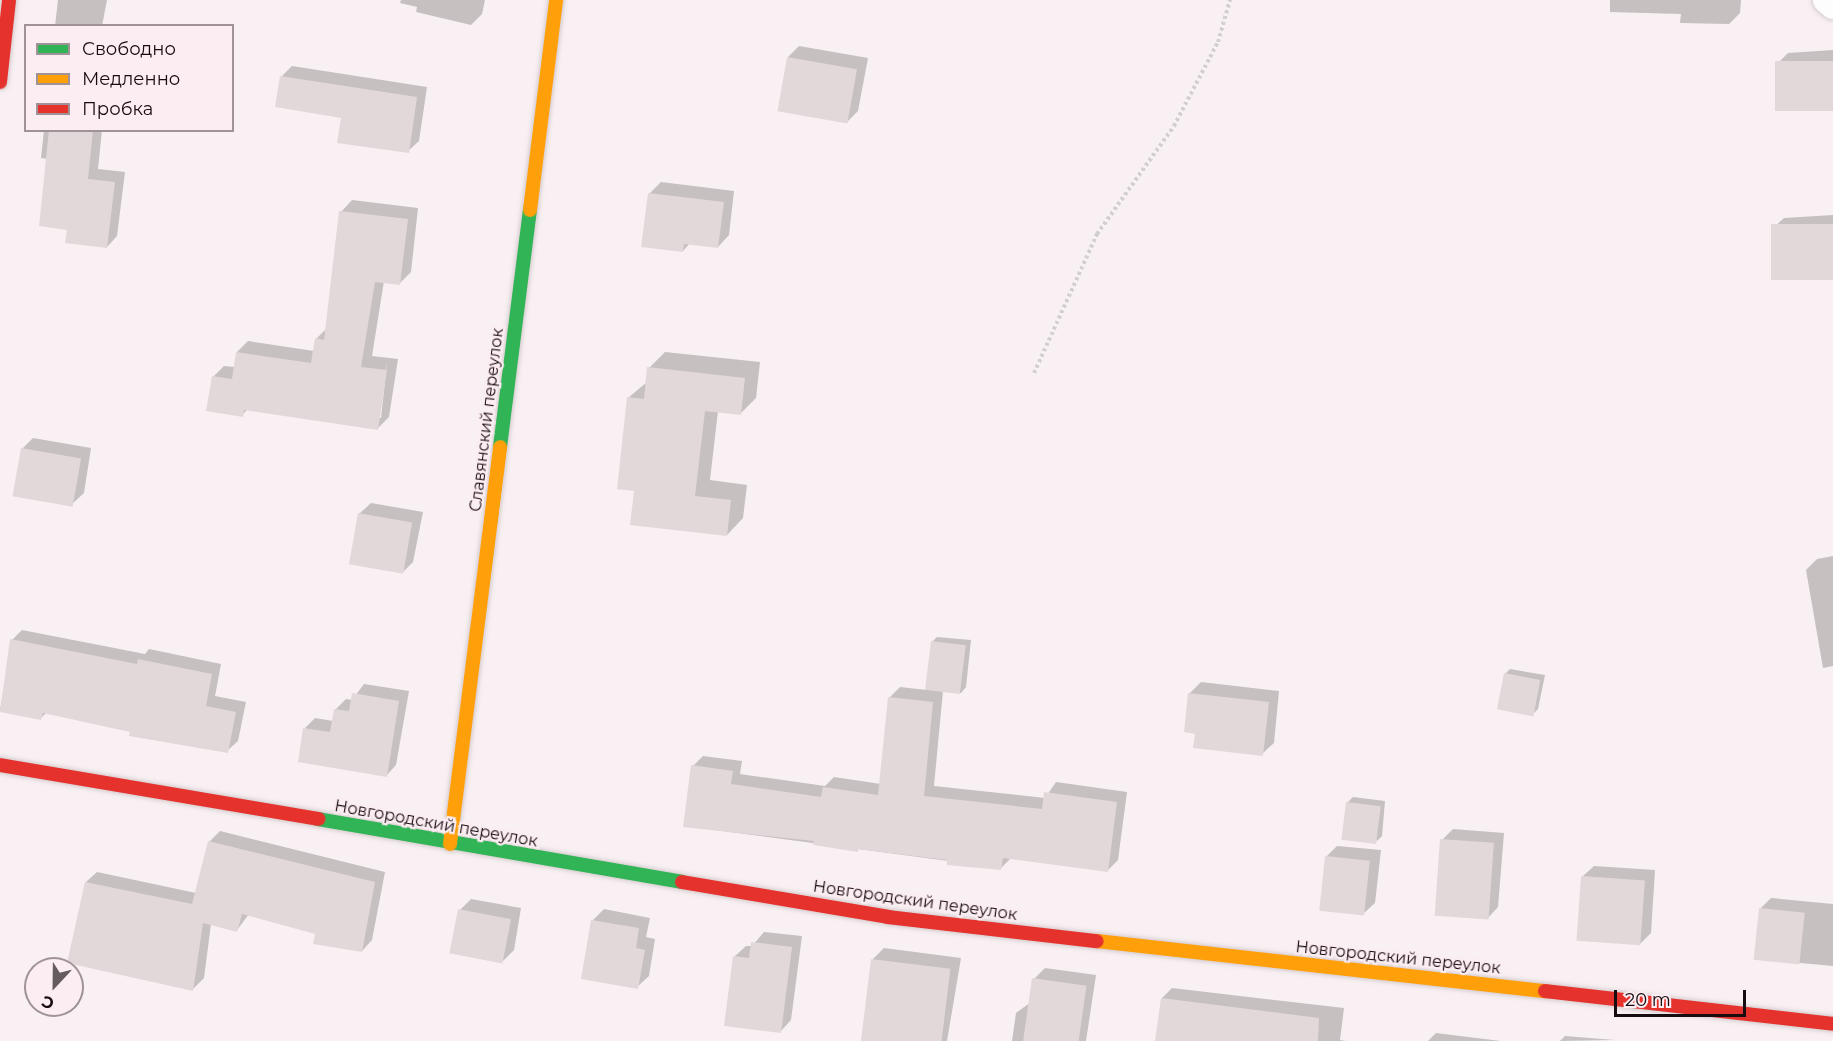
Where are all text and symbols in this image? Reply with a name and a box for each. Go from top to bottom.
legend [24,24,234,132]
text: Свободно [82,38,176,60]
text: Медленно [82,68,180,90]
text: Пробка [82,98,153,120]
street label: Славянский переулок [466,327,508,513]
street label: Новгородский переулок [333,797,539,851]
street label: Новгородский переулок [812,877,1018,925]
street label: Новгородский переулок [1295,938,1501,978]
north arrow [24,957,84,1017]
scale bar [1617,978,1749,1016]
text: 20 m [1625,989,1671,1011]
text: С [39,991,57,1013]

